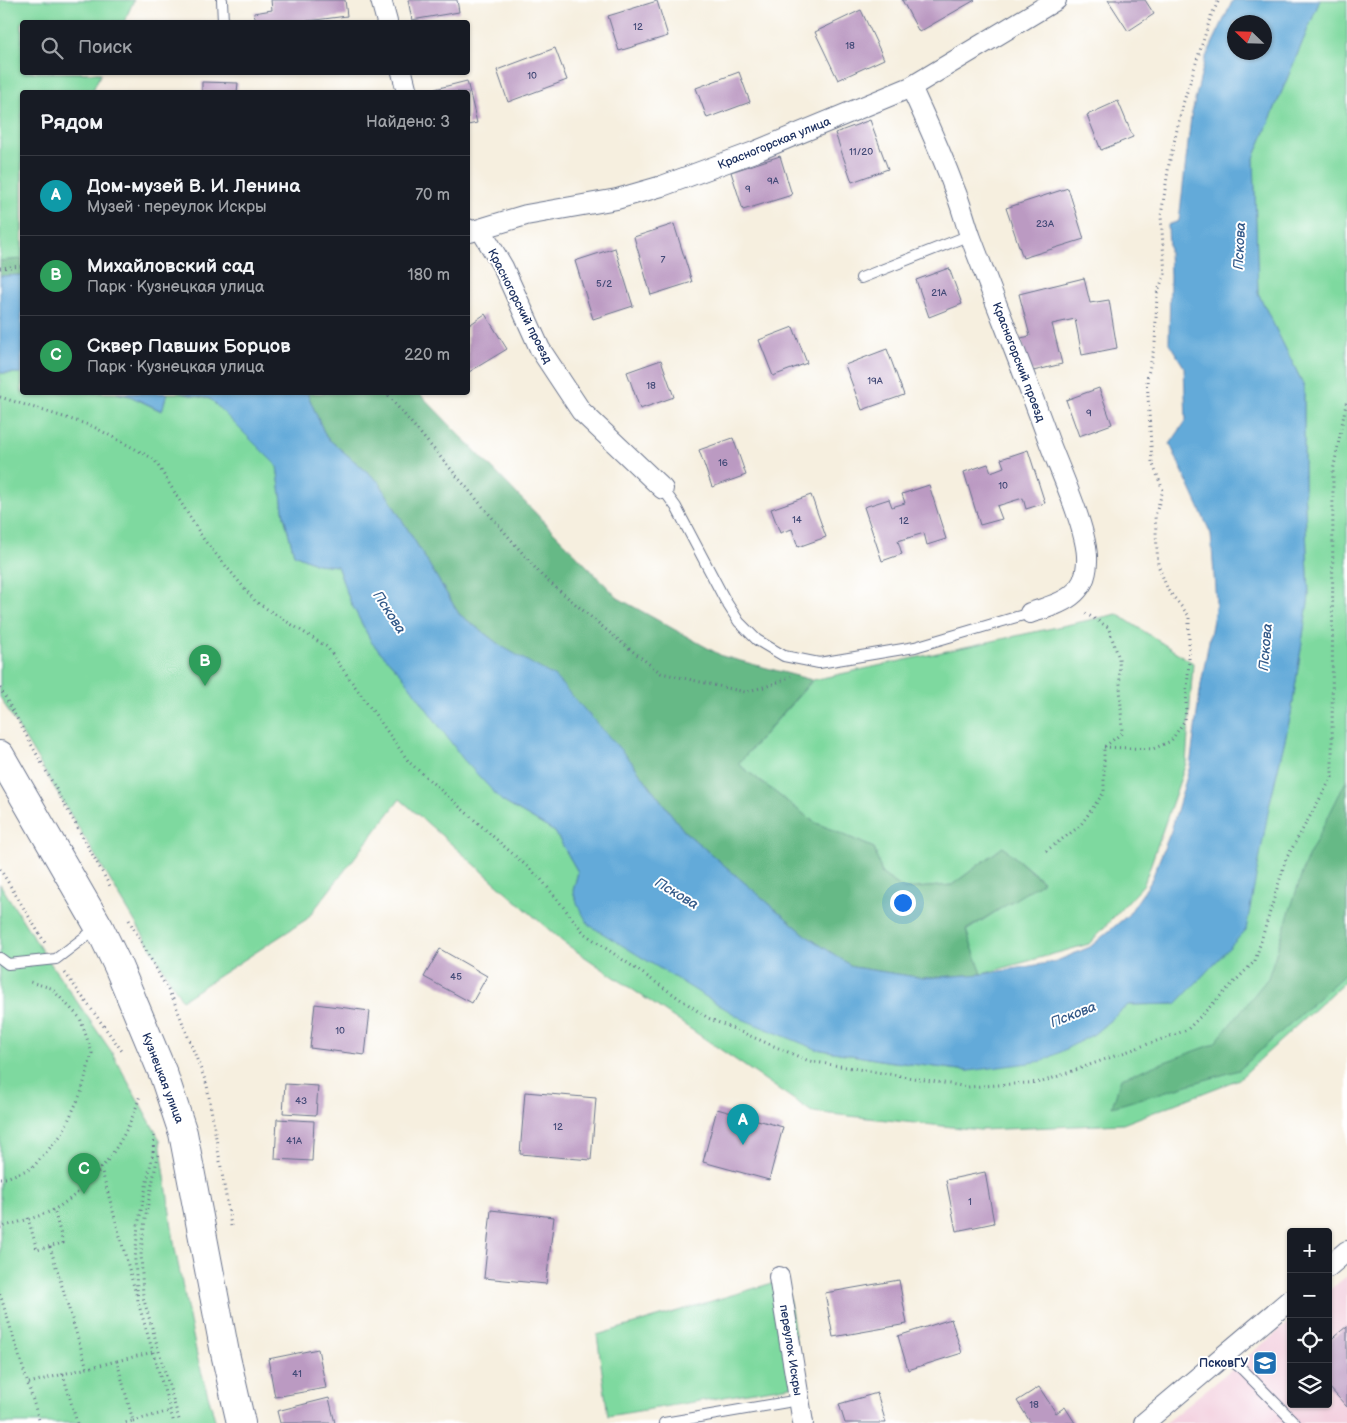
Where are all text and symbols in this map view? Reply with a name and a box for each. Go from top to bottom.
north arrow [1227,15,1272,60]
search box [20,20,470,75]
house number: 12 [633,21,643,33]
icon: search [38,34,66,62]
text: Поиск [78,36,132,59]
house number: 18 [845,40,855,52]
house number: 10 [527,70,537,82]
text: Рядом [40,110,103,135]
text: Найдено: 3 [366,113,450,132]
street label: Красногорская улица [716,114,833,173]
house number: 11/20 [849,146,873,158]
text: Дом-музей В. И. Ленина [87,175,300,198]
house number: 9А [767,175,780,187]
house number: 9 [745,183,751,195]
text: A [51,186,61,205]
text: 70 m [415,186,450,205]
text: Музей · переулок Искры [87,198,266,217]
house number: 23А [1036,218,1055,230]
water label: Пскова [1230,222,1249,270]
street label: Красногорский проезд [484,246,555,367]
house number: 7 [661,254,666,266]
text: Михайловский сад [87,255,254,278]
text: B [50,266,62,285]
text: 180 m [408,266,450,285]
text: Парк · Кузнецкая улица [87,278,264,297]
house number: 5/2 [596,278,612,290]
house number: 21А [931,287,948,299]
street label: Красногорский проезд [989,300,1049,425]
text: Сквер Павших Борцов [87,335,291,358]
text: C [50,346,62,365]
text: 220 m [404,346,450,365]
text: Парк · Кузнецкая улица [87,358,264,377]
house number: 19А [867,375,884,387]
house number: 18 [646,380,656,392]
house number: 9 [1086,407,1092,419]
house number: 16 [718,457,728,469]
house number: 10 [998,480,1008,492]
house number: 14 [792,514,802,526]
house number: 12 [899,515,909,527]
water label: Пскова [369,588,410,637]
water label: Пскова [1255,623,1276,672]
pin: B [189,645,221,686]
water label: Пскова [652,874,702,913]
your location [890,890,916,916]
house number: 45 [450,971,462,983]
water label: Пскова [1048,998,1099,1031]
house number: 10 [335,1025,345,1037]
street label: Кузнецкая улица [138,1031,187,1126]
house number: 43 [295,1095,307,1107]
pin: A [727,1104,759,1145]
house number: 12 [553,1121,563,1133]
house number: 41А [286,1135,303,1147]
pin: C [68,1153,100,1194]
house number: 1 [968,1196,972,1208]
map controls [1287,1228,1332,1408]
button: + [1287,1228,1332,1273]
button: − [1287,1273,1332,1318]
street label: переулок Искры [776,1304,805,1397]
button: locate [1287,1318,1332,1363]
school or university icon: ПсковГУ [1252,1350,1278,1376]
place label: ПсковГУ [1199,1356,1248,1371]
button: layers [1287,1363,1332,1408]
house number: 41 [292,1368,302,1380]
house number: 18 [1029,1399,1039,1411]

